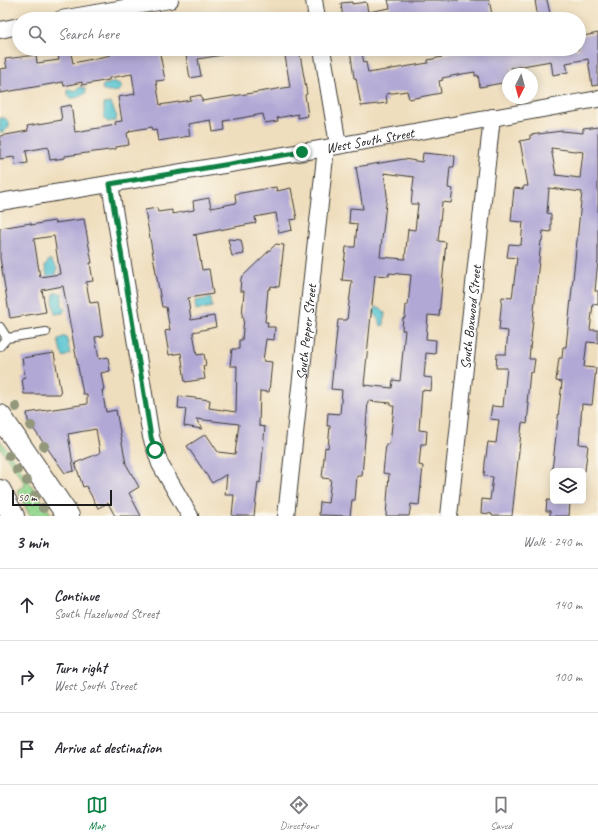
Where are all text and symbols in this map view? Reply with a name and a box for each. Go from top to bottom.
search box [12,12,586,56]
icon: search [26,23,48,45]
text: Search here [58,25,119,44]
north arrow [502,68,538,104]
street label: West South Street [325,124,417,156]
route end [293,143,311,161]
street label: South Boxwood Street [456,263,485,370]
street label: South Pepper Street [292,282,320,381]
route start [146,441,164,459]
map controls [550,468,586,504]
button: layers [550,468,586,504]
scale bar [12,488,112,507]
text: 50 m [18,490,37,504]
text: 3 min [16,532,49,553]
text: Walk · 240 m [523,534,582,550]
text: Continue [54,587,99,606]
icon: ahead [16,594,38,616]
text: 140 m [554,597,582,613]
text: South Hazelwood Street [54,606,159,622]
text: Turn right [54,659,107,678]
icon: right [16,666,38,688]
text: 100 m [554,669,582,685]
text: West South Street [54,678,137,694]
icon: arrive [16,738,38,760]
text: Arrive at destination [54,739,161,758]
tab: Map [86,794,108,832]
tab: Directions [280,794,318,832]
tab: Saved [490,794,512,832]

